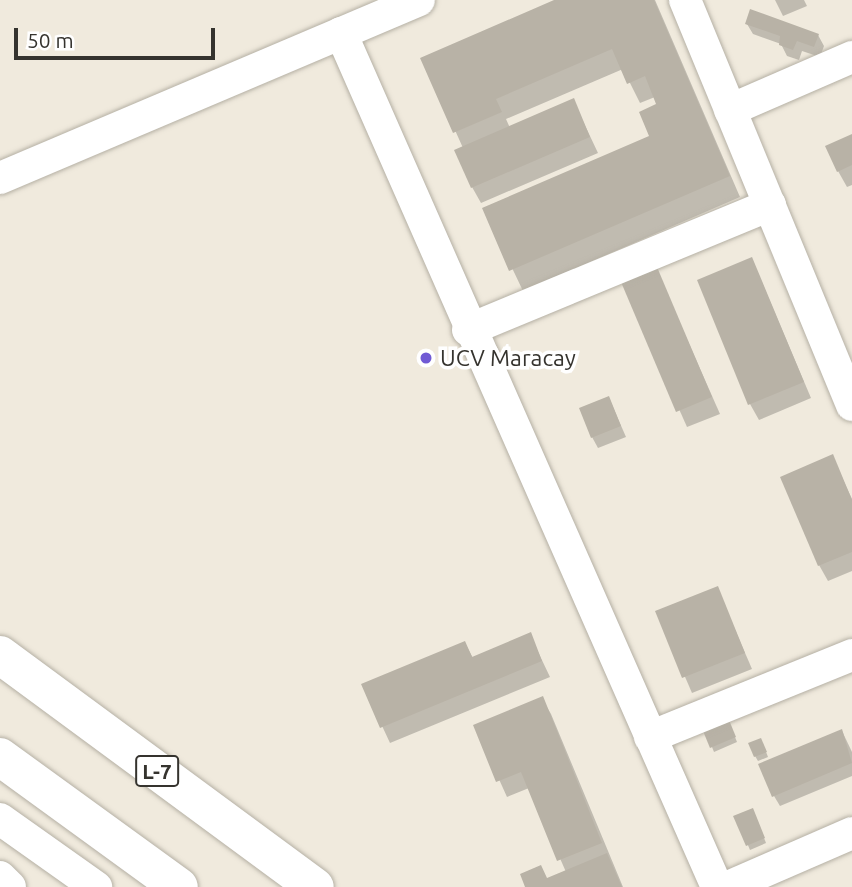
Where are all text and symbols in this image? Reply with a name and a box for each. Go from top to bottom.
scale bar [18,14,219,58]
text: 50 m [27,28,74,52]
place label: UCV Maracay [440,344,576,372]
marker: UCV Maracay [418,350,434,366]
road number: L-7 [134,754,180,788]

